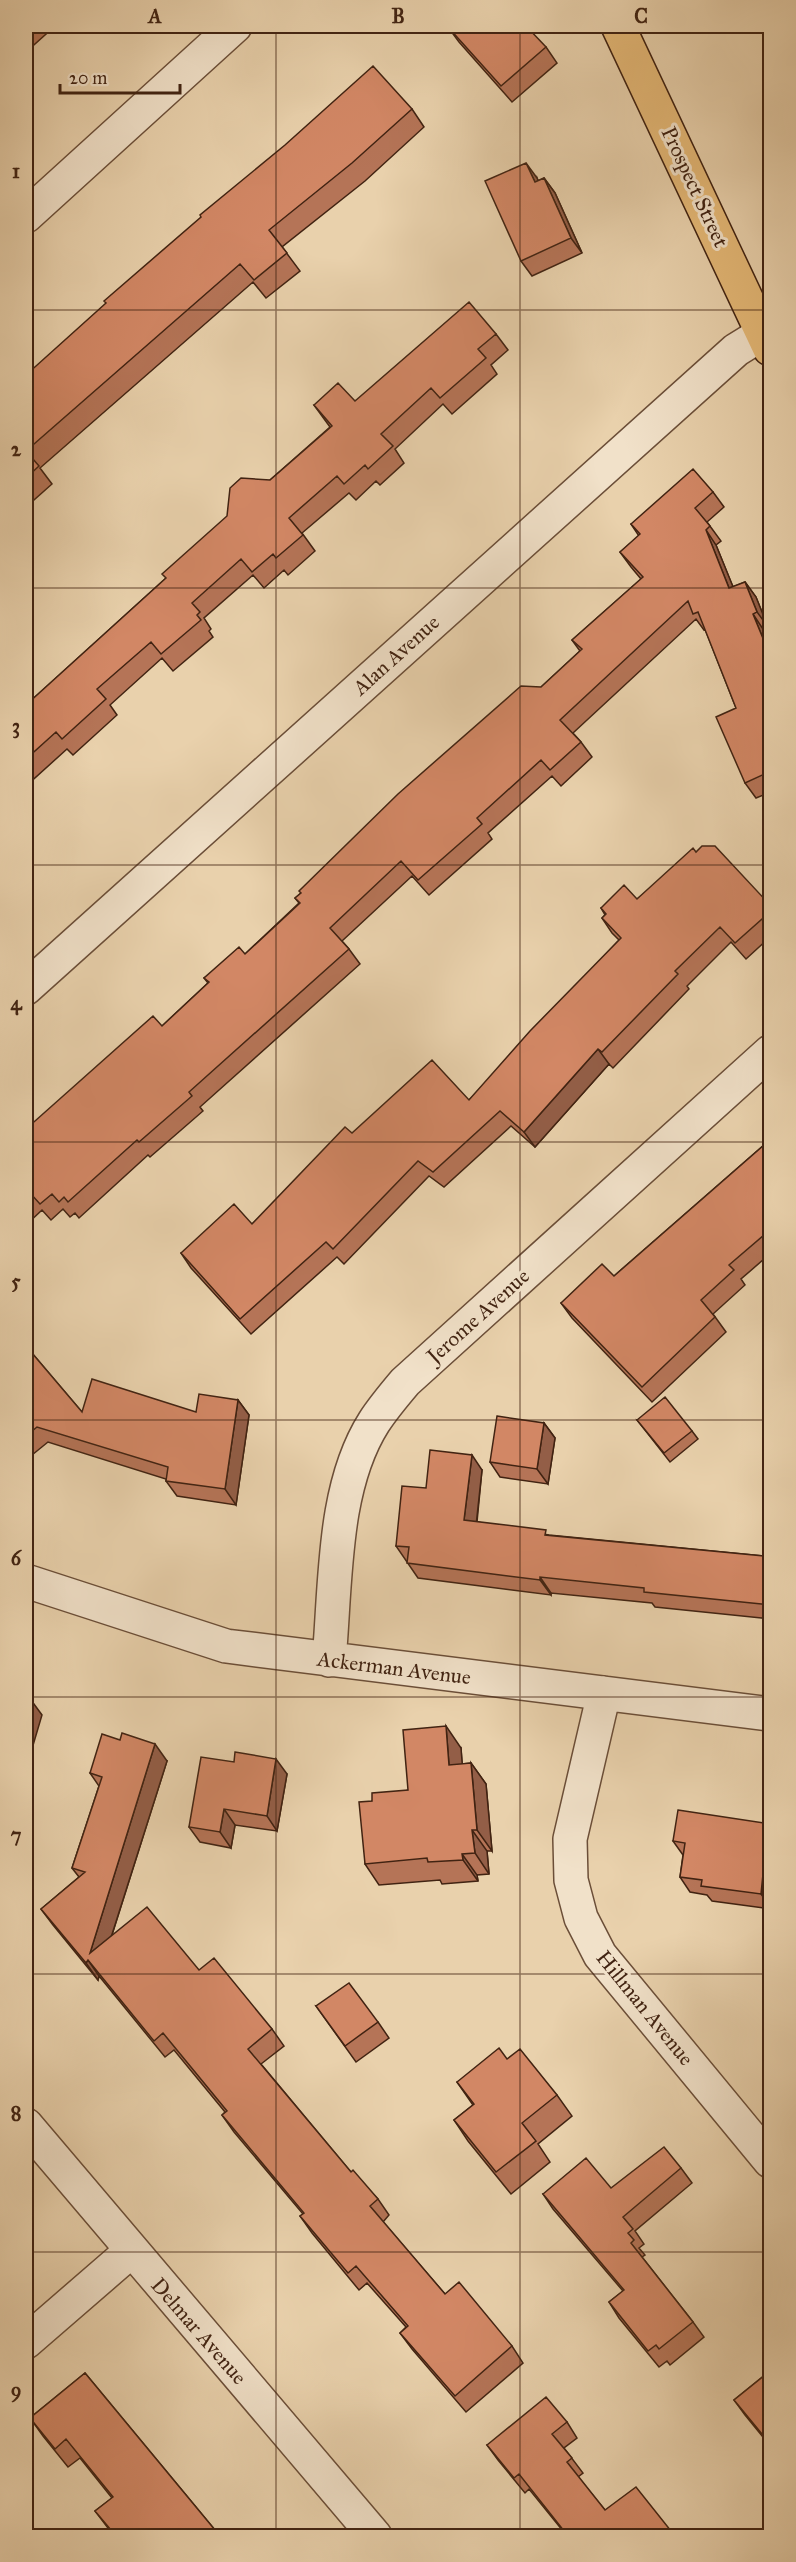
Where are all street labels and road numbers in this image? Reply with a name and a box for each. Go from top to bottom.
street label: Prospect Street [656,122,735,252]
street label: Alan Avenue [347,609,445,701]
street label: Jerome Avenue [420,1263,535,1370]
street label: Ackerman Avenue [315,1646,473,1690]
street label: Hillman Avenue [591,1945,700,2071]
street label: Delmar Avenue [146,2272,253,2390]

